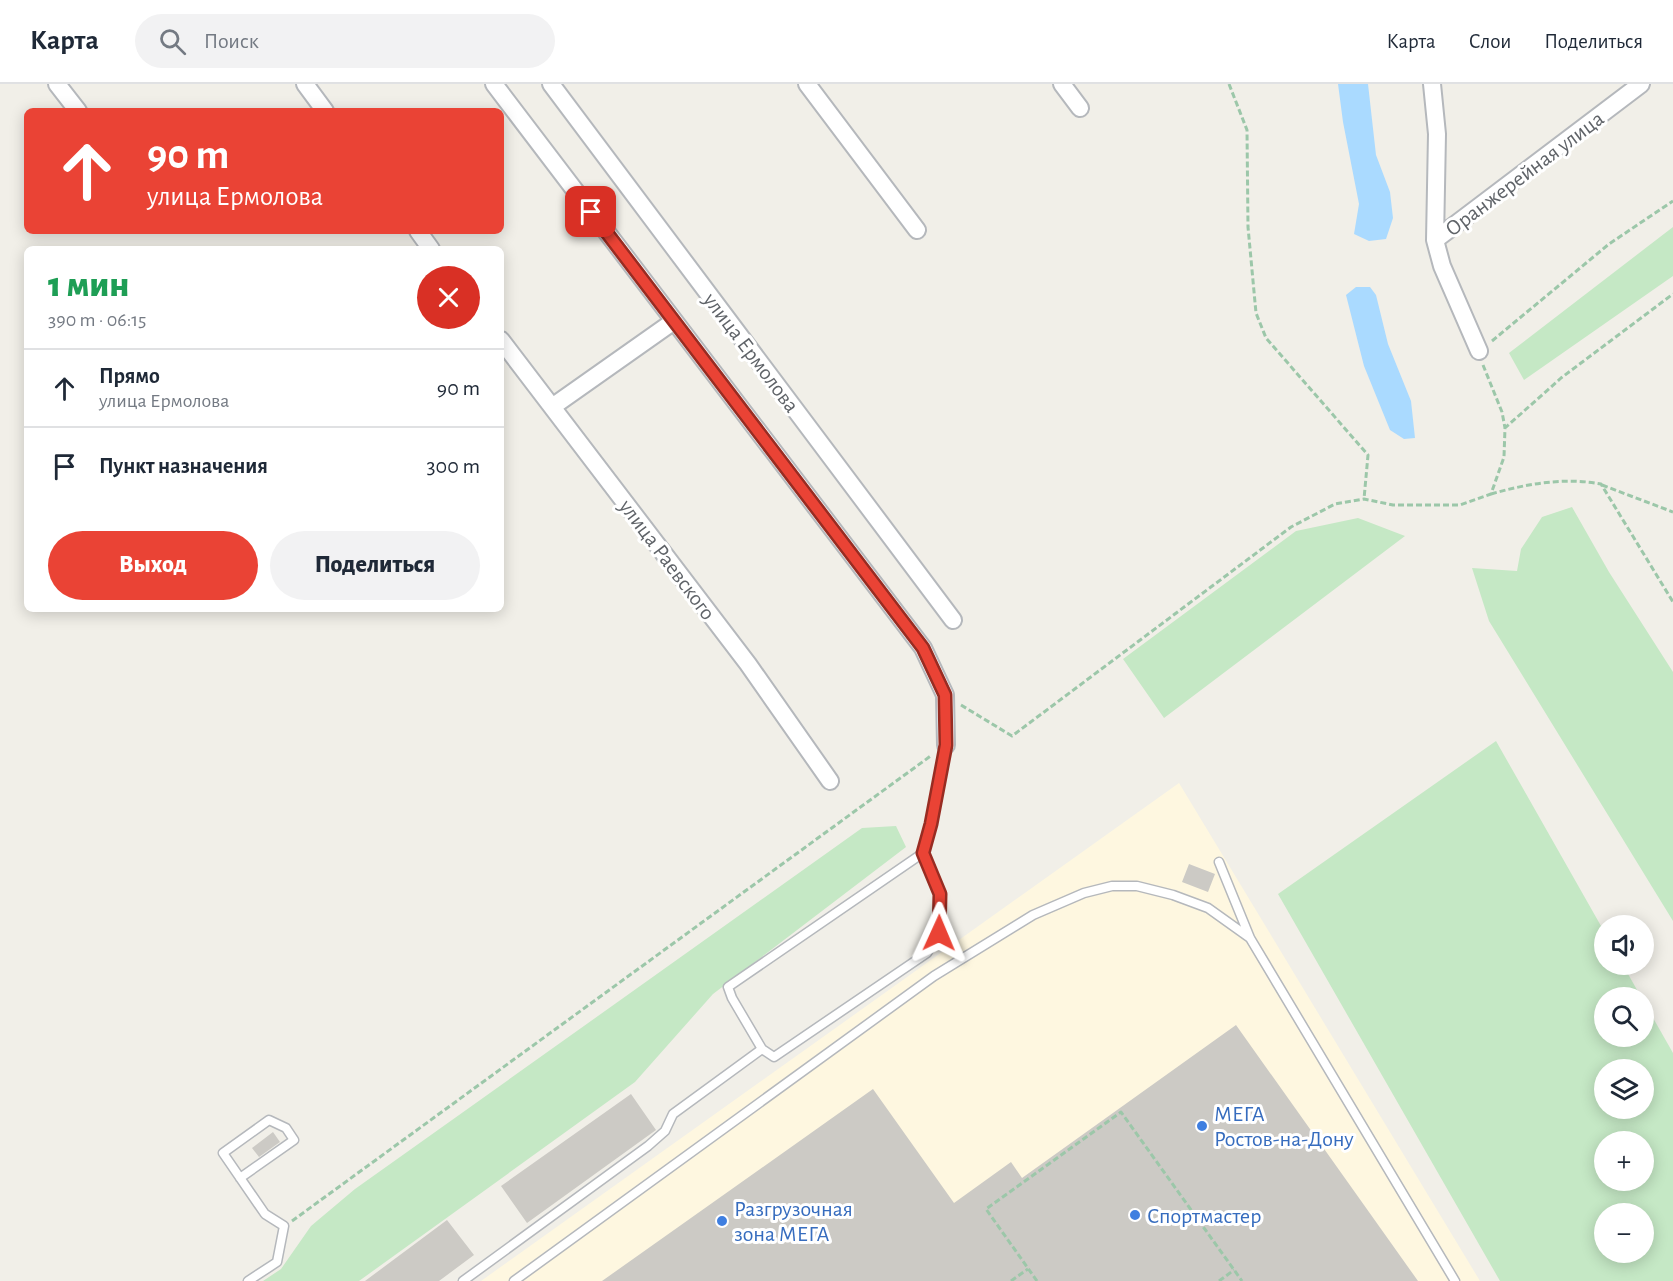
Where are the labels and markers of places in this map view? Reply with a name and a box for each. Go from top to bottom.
pin [565,186,616,237]
place label: МЕГА Ростов-на-Дону [1214,1103,1354,1150]
marker: МЕГА Ростов-на-Дону [1195,1119,1209,1133]
place label: Разгрузочная зона МЕГА [734,1198,853,1245]
place label: Спортмастер [1147,1205,1261,1227]
marker: Спортмастер [1128,1208,1142,1222]
marker: Разгрузочная зона МЕГА [715,1214,729,1228]

